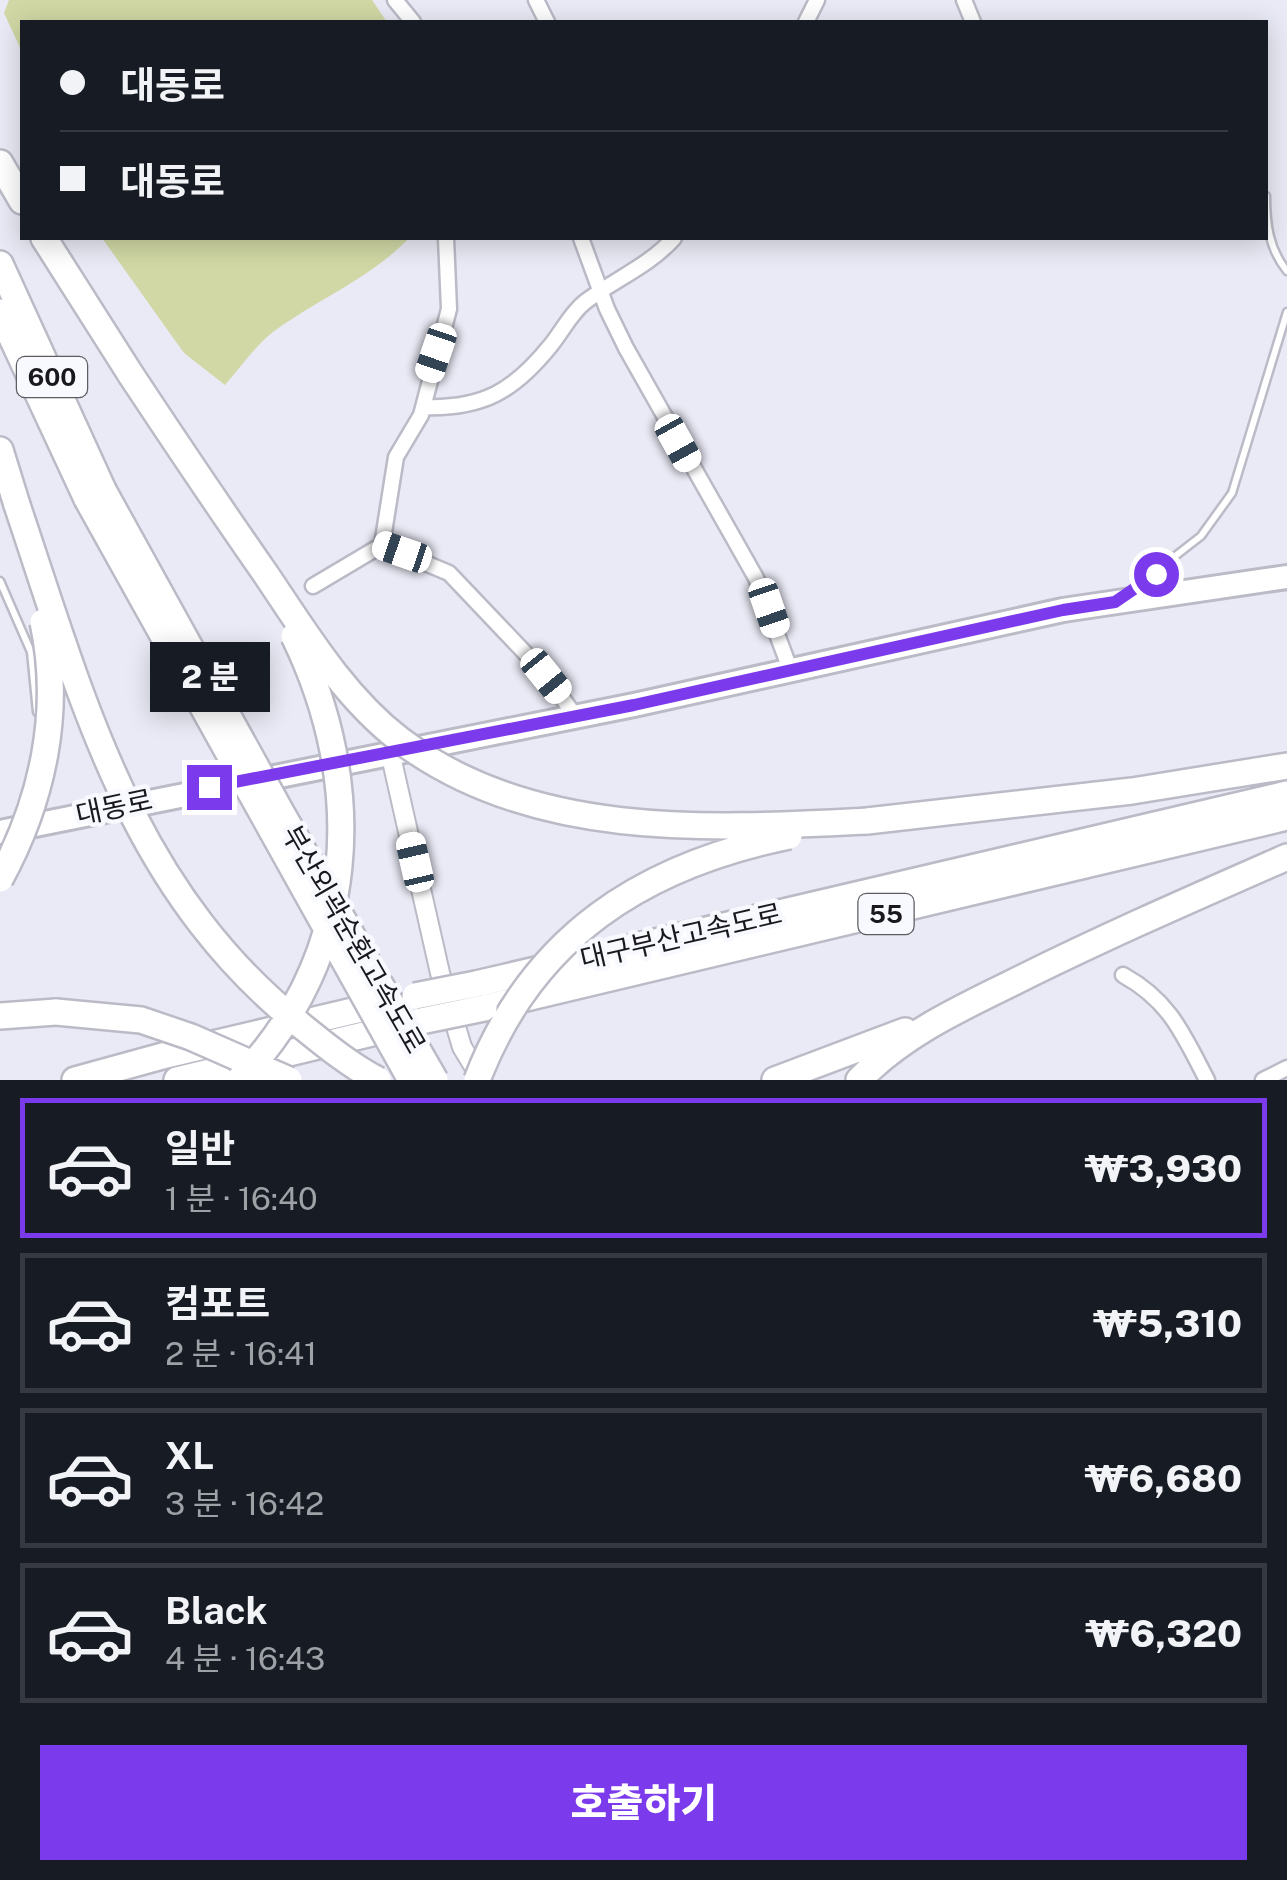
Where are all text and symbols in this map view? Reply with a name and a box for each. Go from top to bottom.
text: 대동로 [120,63,225,108]
text: 대동로 [120,159,225,204]
car [412,320,460,386]
road number: 600 [17,357,87,397]
car [650,409,706,477]
car [369,528,435,576]
route start [1134,552,1179,597]
car [745,575,793,641]
callout: 2 분 [149,642,269,712]
car [515,643,577,709]
text: 2 분 [181,658,239,695]
route end [187,765,232,810]
street label: 대동로 [73,782,155,831]
street label: 부산외곽순환고속도로 [276,819,433,1059]
car [394,829,436,895]
road number: 55 [858,894,914,934]
street label: 대구부산고속도로 [577,896,785,975]
icon: car [45,1123,135,1213]
text: 일반 [165,1126,235,1171]
text: ₩3,930 [1085,1146,1242,1191]
text: 1 분 · 16:40 [165,1180,318,1217]
icon: car [45,1278,135,1368]
text: 컴포트 [165,1281,270,1326]
text: ₩5,310 [1093,1301,1242,1346]
text: 2 분 · 16:41 [165,1335,317,1372]
icon: car [45,1433,135,1523]
text: XL [165,1433,214,1478]
text: ₩6,680 [1084,1456,1242,1501]
text: 3 분 · 16:42 [165,1485,324,1522]
icon: car [45,1588,135,1678]
text: Black [165,1588,268,1633]
text: ₩6,320 [1085,1611,1242,1656]
text: 4 분 · 16:43 [165,1640,325,1677]
button: 호출하기 [40,1745,1247,1860]

